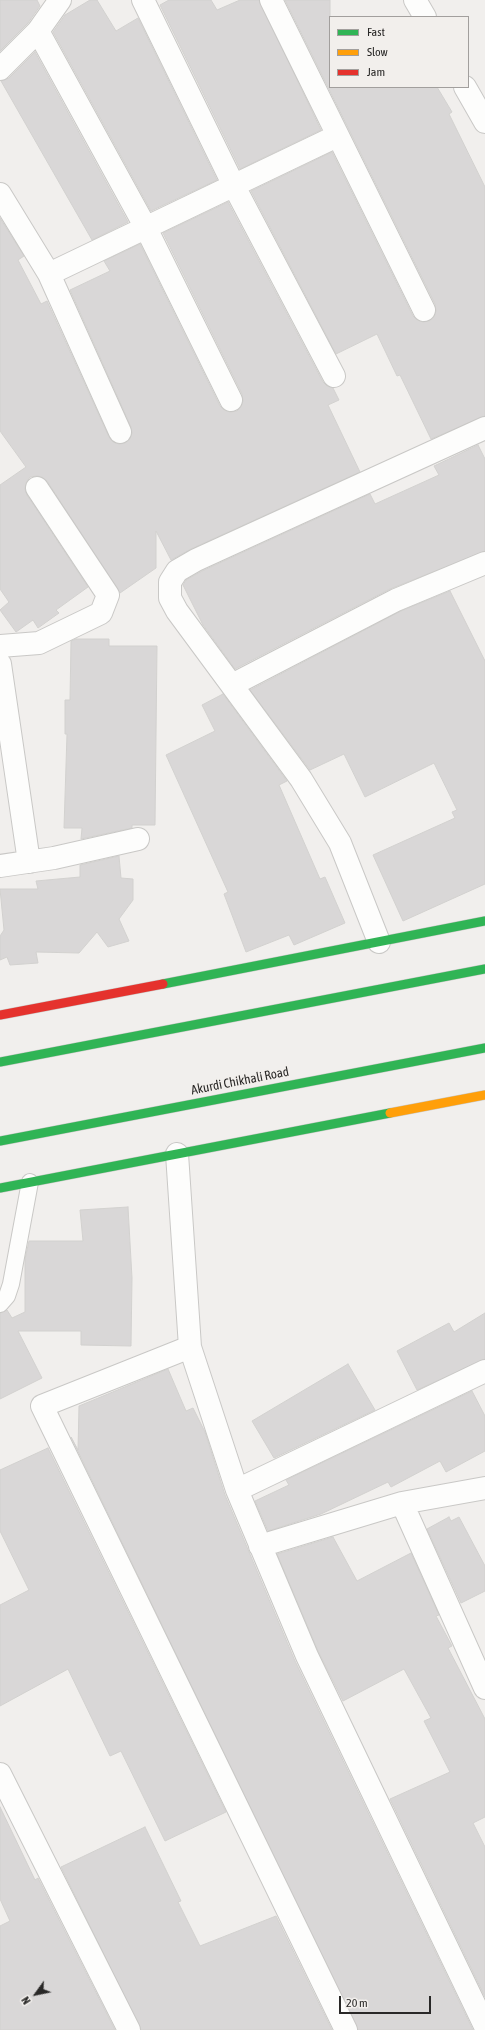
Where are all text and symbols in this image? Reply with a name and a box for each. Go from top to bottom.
legend [329,16,469,88]
text: Fast [367,25,385,39]
text: Slow [367,45,388,59]
text: Jam [367,65,385,79]
street label: Akurdi Chikhali Road [190,1064,290,1098]
north arrow [16,1974,56,2014]
scale bar [341,1988,433,2014]
text: N [19,1995,33,2007]
text: 20 m [346,1996,368,2010]

